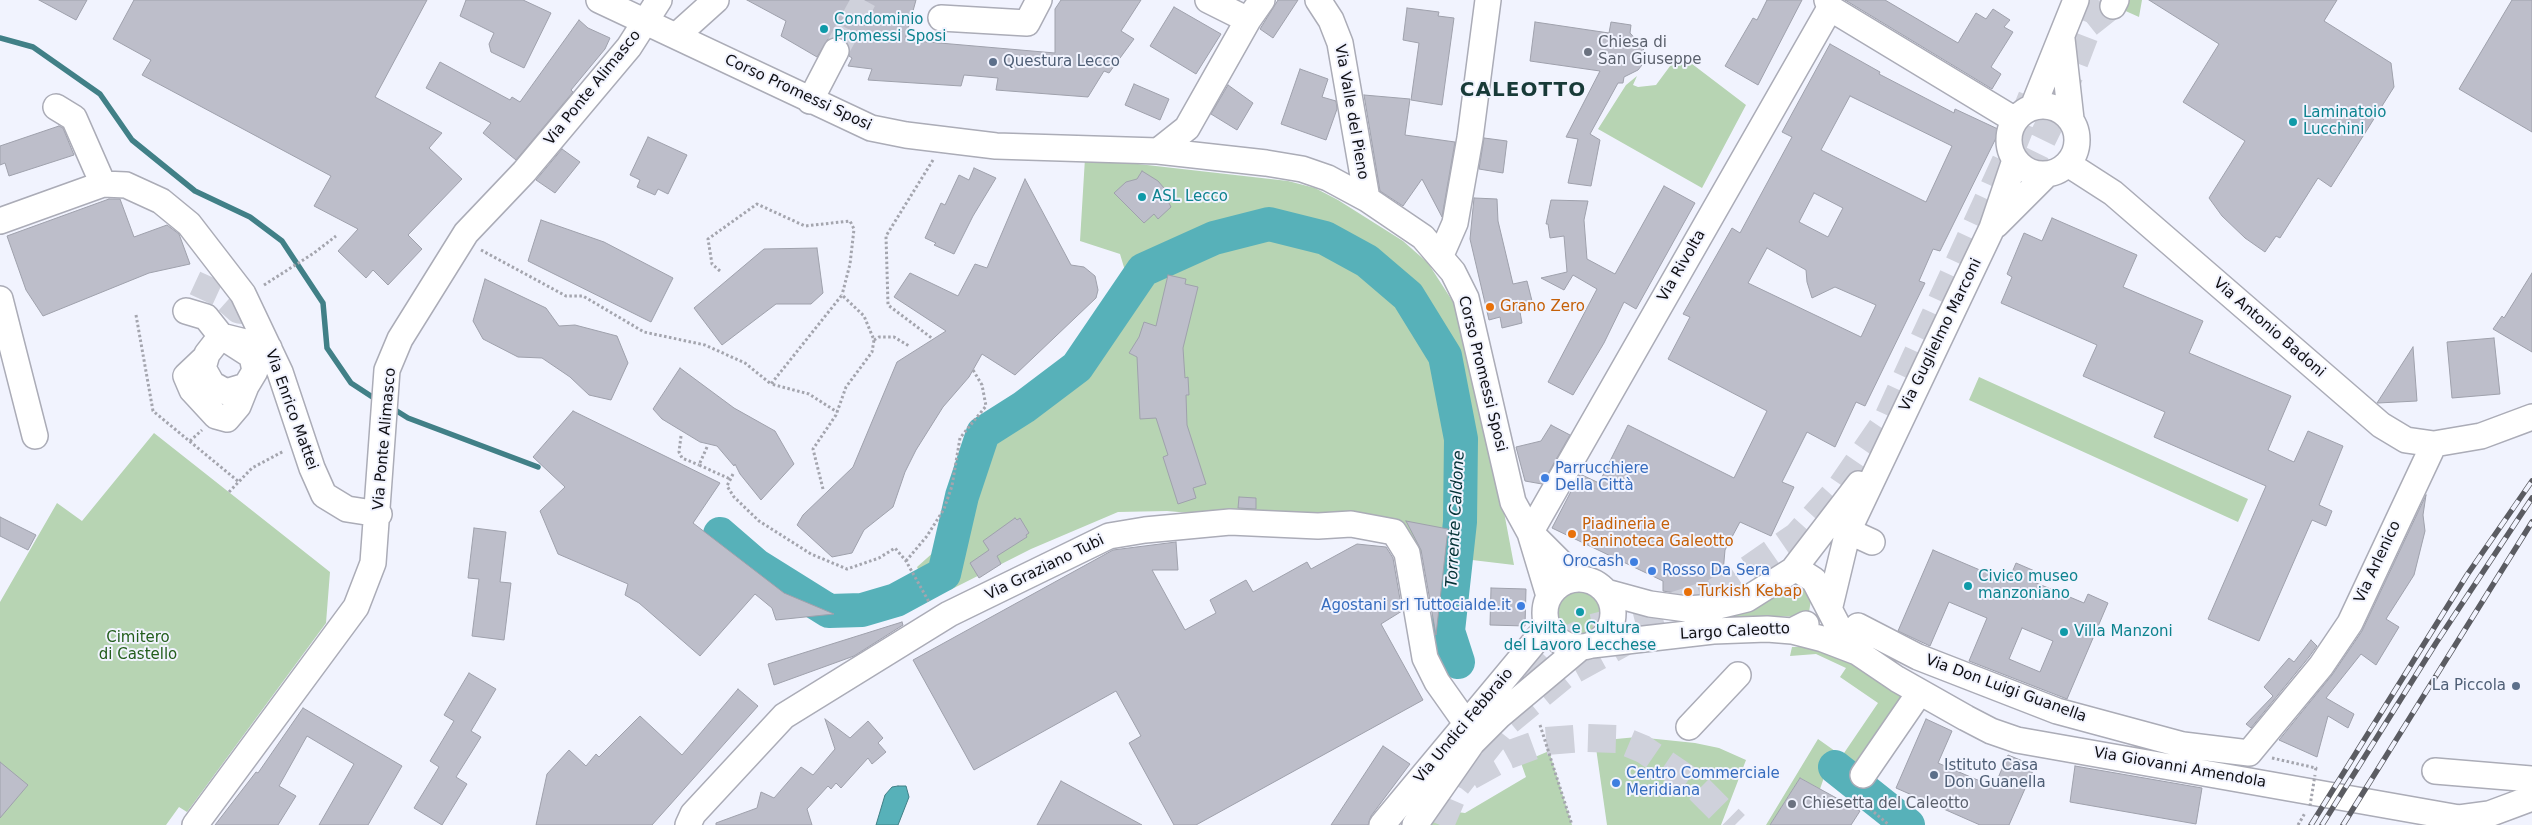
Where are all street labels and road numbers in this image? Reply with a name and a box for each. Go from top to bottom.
street label: Via Ponte Alimasco [541,27,645,149]
street label: Via Valle del Pieno [1330,43,1372,181]
street label: Corso Promessi Sposi [722,51,874,135]
street label: Via Rivolta [1654,227,1710,305]
street label: Via Guglielmo Marconi [1896,256,1986,414]
street label: Via Antonio Badoni [2209,275,2329,381]
street label: Corso Promessi Sposi [1454,294,1510,454]
street label: Via Enrico Mattei [261,347,321,473]
street label: Via Ponte Alimasco [370,367,400,511]
street label: Via Arlenico [2351,518,2405,606]
street label: Via Graziano Tubi [983,531,1107,605]
street label: Largo Caleotto [1680,620,1790,644]
street label: Via Don Luigi Guanella [1923,651,2089,727]
street label: Via Undici Febbraio [1411,665,1517,787]
street label: Via Giovanni Amendola [2092,744,2268,792]

